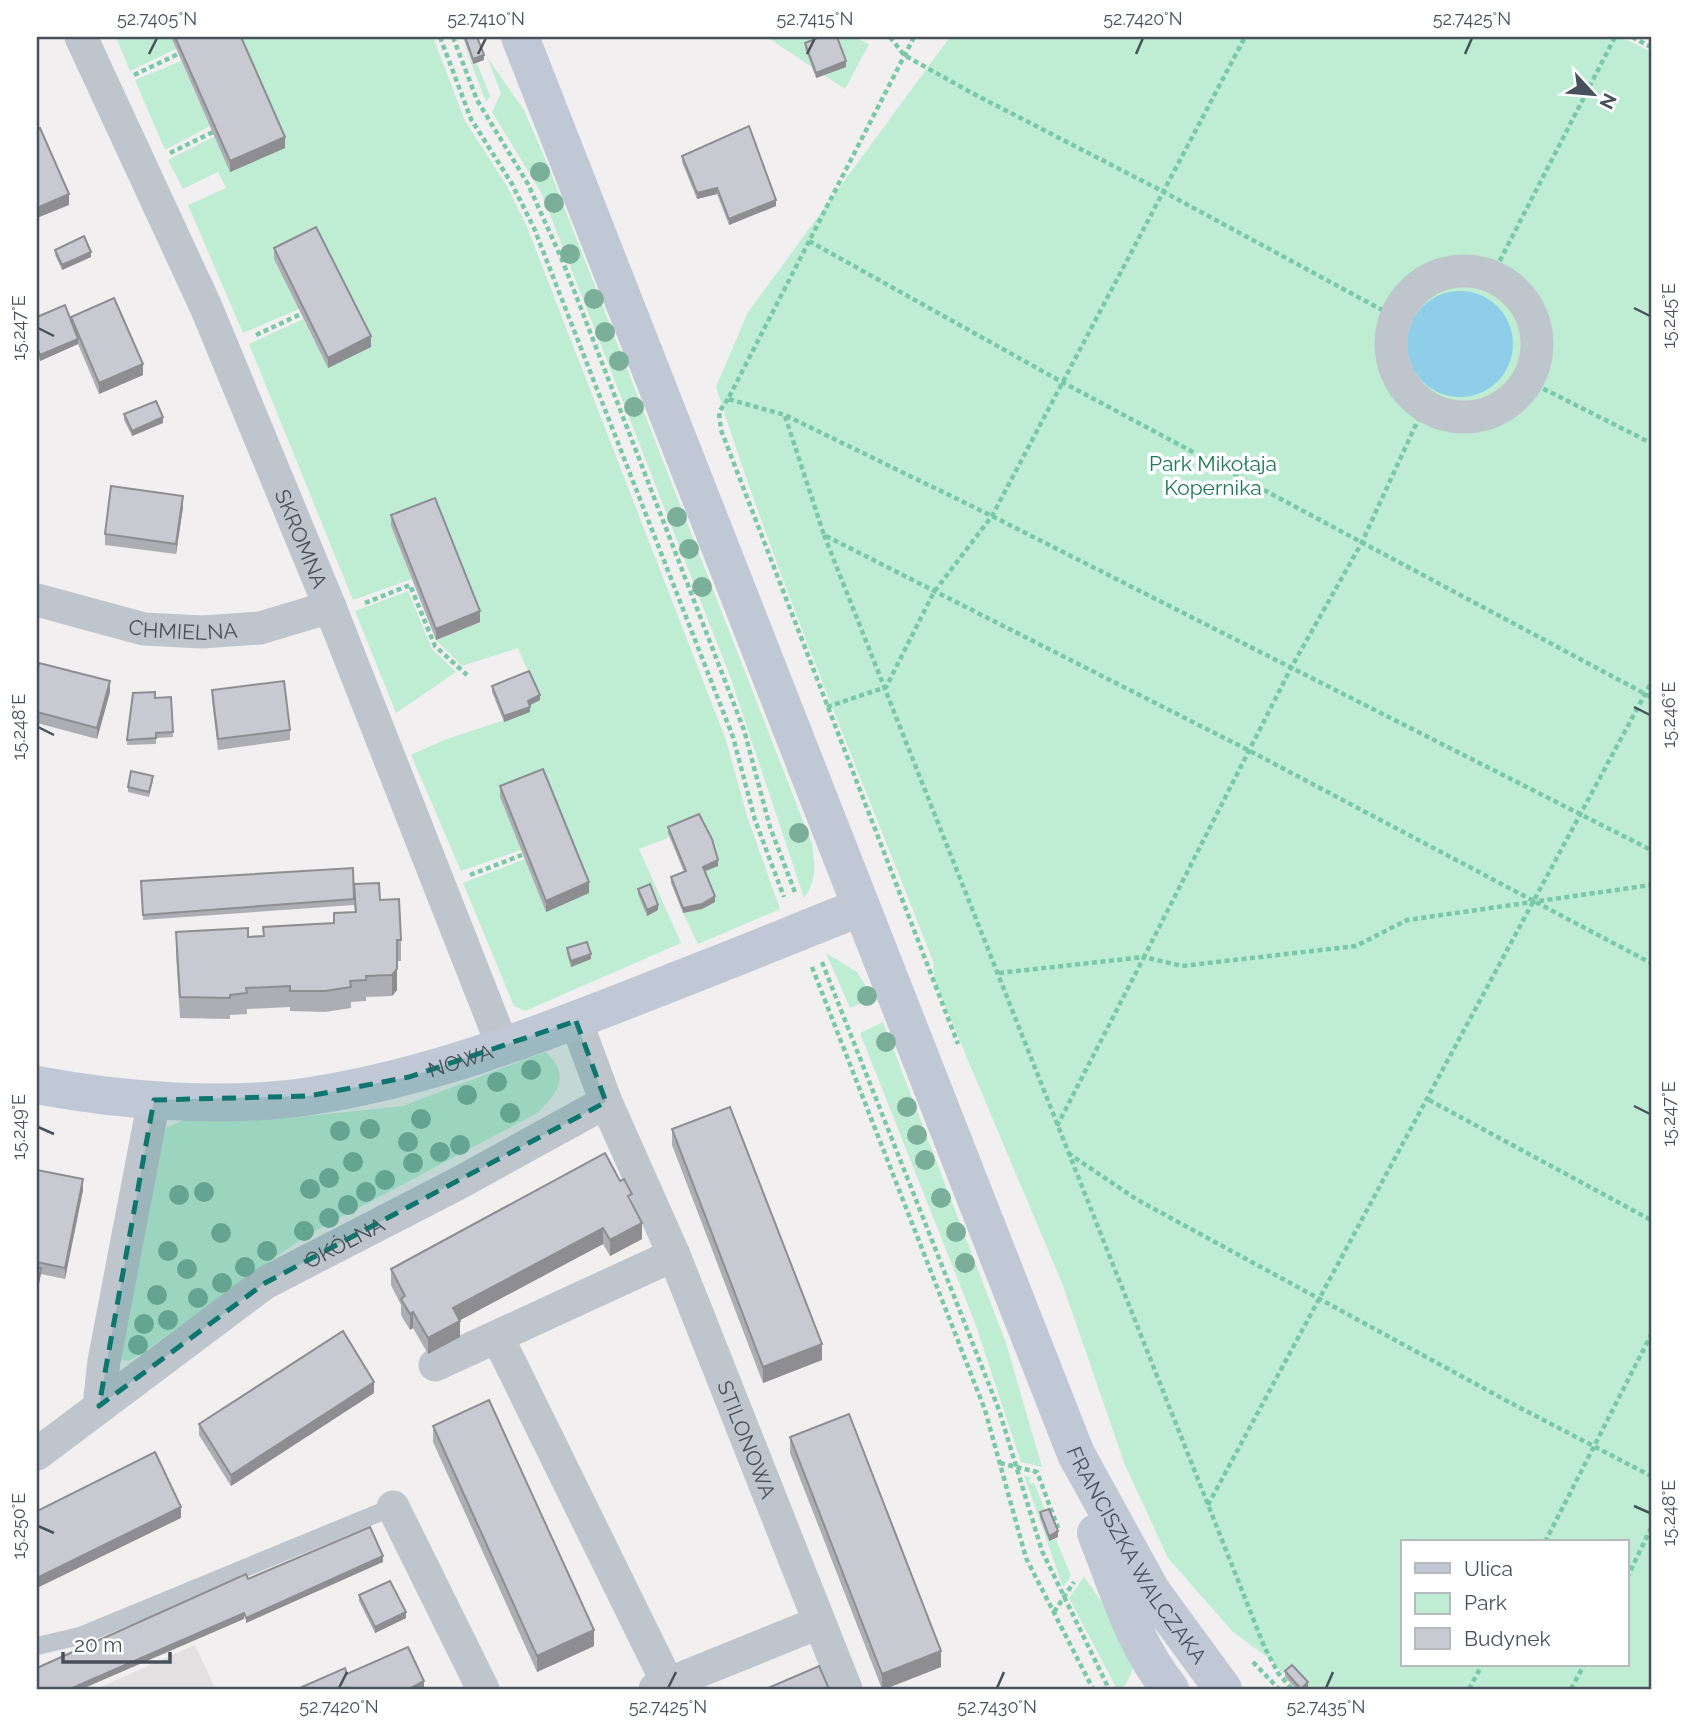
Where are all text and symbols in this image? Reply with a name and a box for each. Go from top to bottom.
text: 52.7405°N [117,8,197,29]
text: 52.7410°N [447,8,525,29]
text: 52.7415°N [777,8,853,29]
text: 52.7420°N [1103,8,1183,29]
text: 52.7425°N [1433,8,1511,29]
north arrow [1558,60,1628,130]
text: N [1595,90,1621,113]
text: 15.245°E [1658,283,1679,349]
text: 15.247°E [8,295,29,361]
park label: Park Mikołaja Kopernika [1149,451,1277,500]
street label: SKROMNA [270,485,333,592]
street label: CHMIELNA [126,613,238,645]
text: 15.246°E [1658,682,1679,748]
text: 15.248°E [8,694,29,760]
street label: NOWA [425,1038,496,1082]
text: 15.247°E [1658,1081,1679,1147]
text: 15.249°E [8,1094,29,1160]
street label: OKÓLNA [300,1211,388,1273]
street label: STILONOWA [712,1377,782,1502]
street label: FRANCISZKA WALCZAKA [1062,1443,1212,1668]
text: 15.248°E [1658,1480,1679,1546]
text: 15.250°E [8,1493,29,1559]
legend [1401,1540,1628,1666]
text: Ulica [1464,1556,1513,1581]
text: Park [1464,1590,1507,1615]
scale bar [63,1621,170,1665]
text: Budynek [1464,1626,1551,1651]
text: 20 m [74,1632,122,1657]
text: 52.7420°N [299,1696,379,1717]
text: 52.7425°N [629,1696,707,1717]
text: 52.7430°N [957,1696,1037,1717]
text: 52.7435°N [1287,1696,1365,1717]

